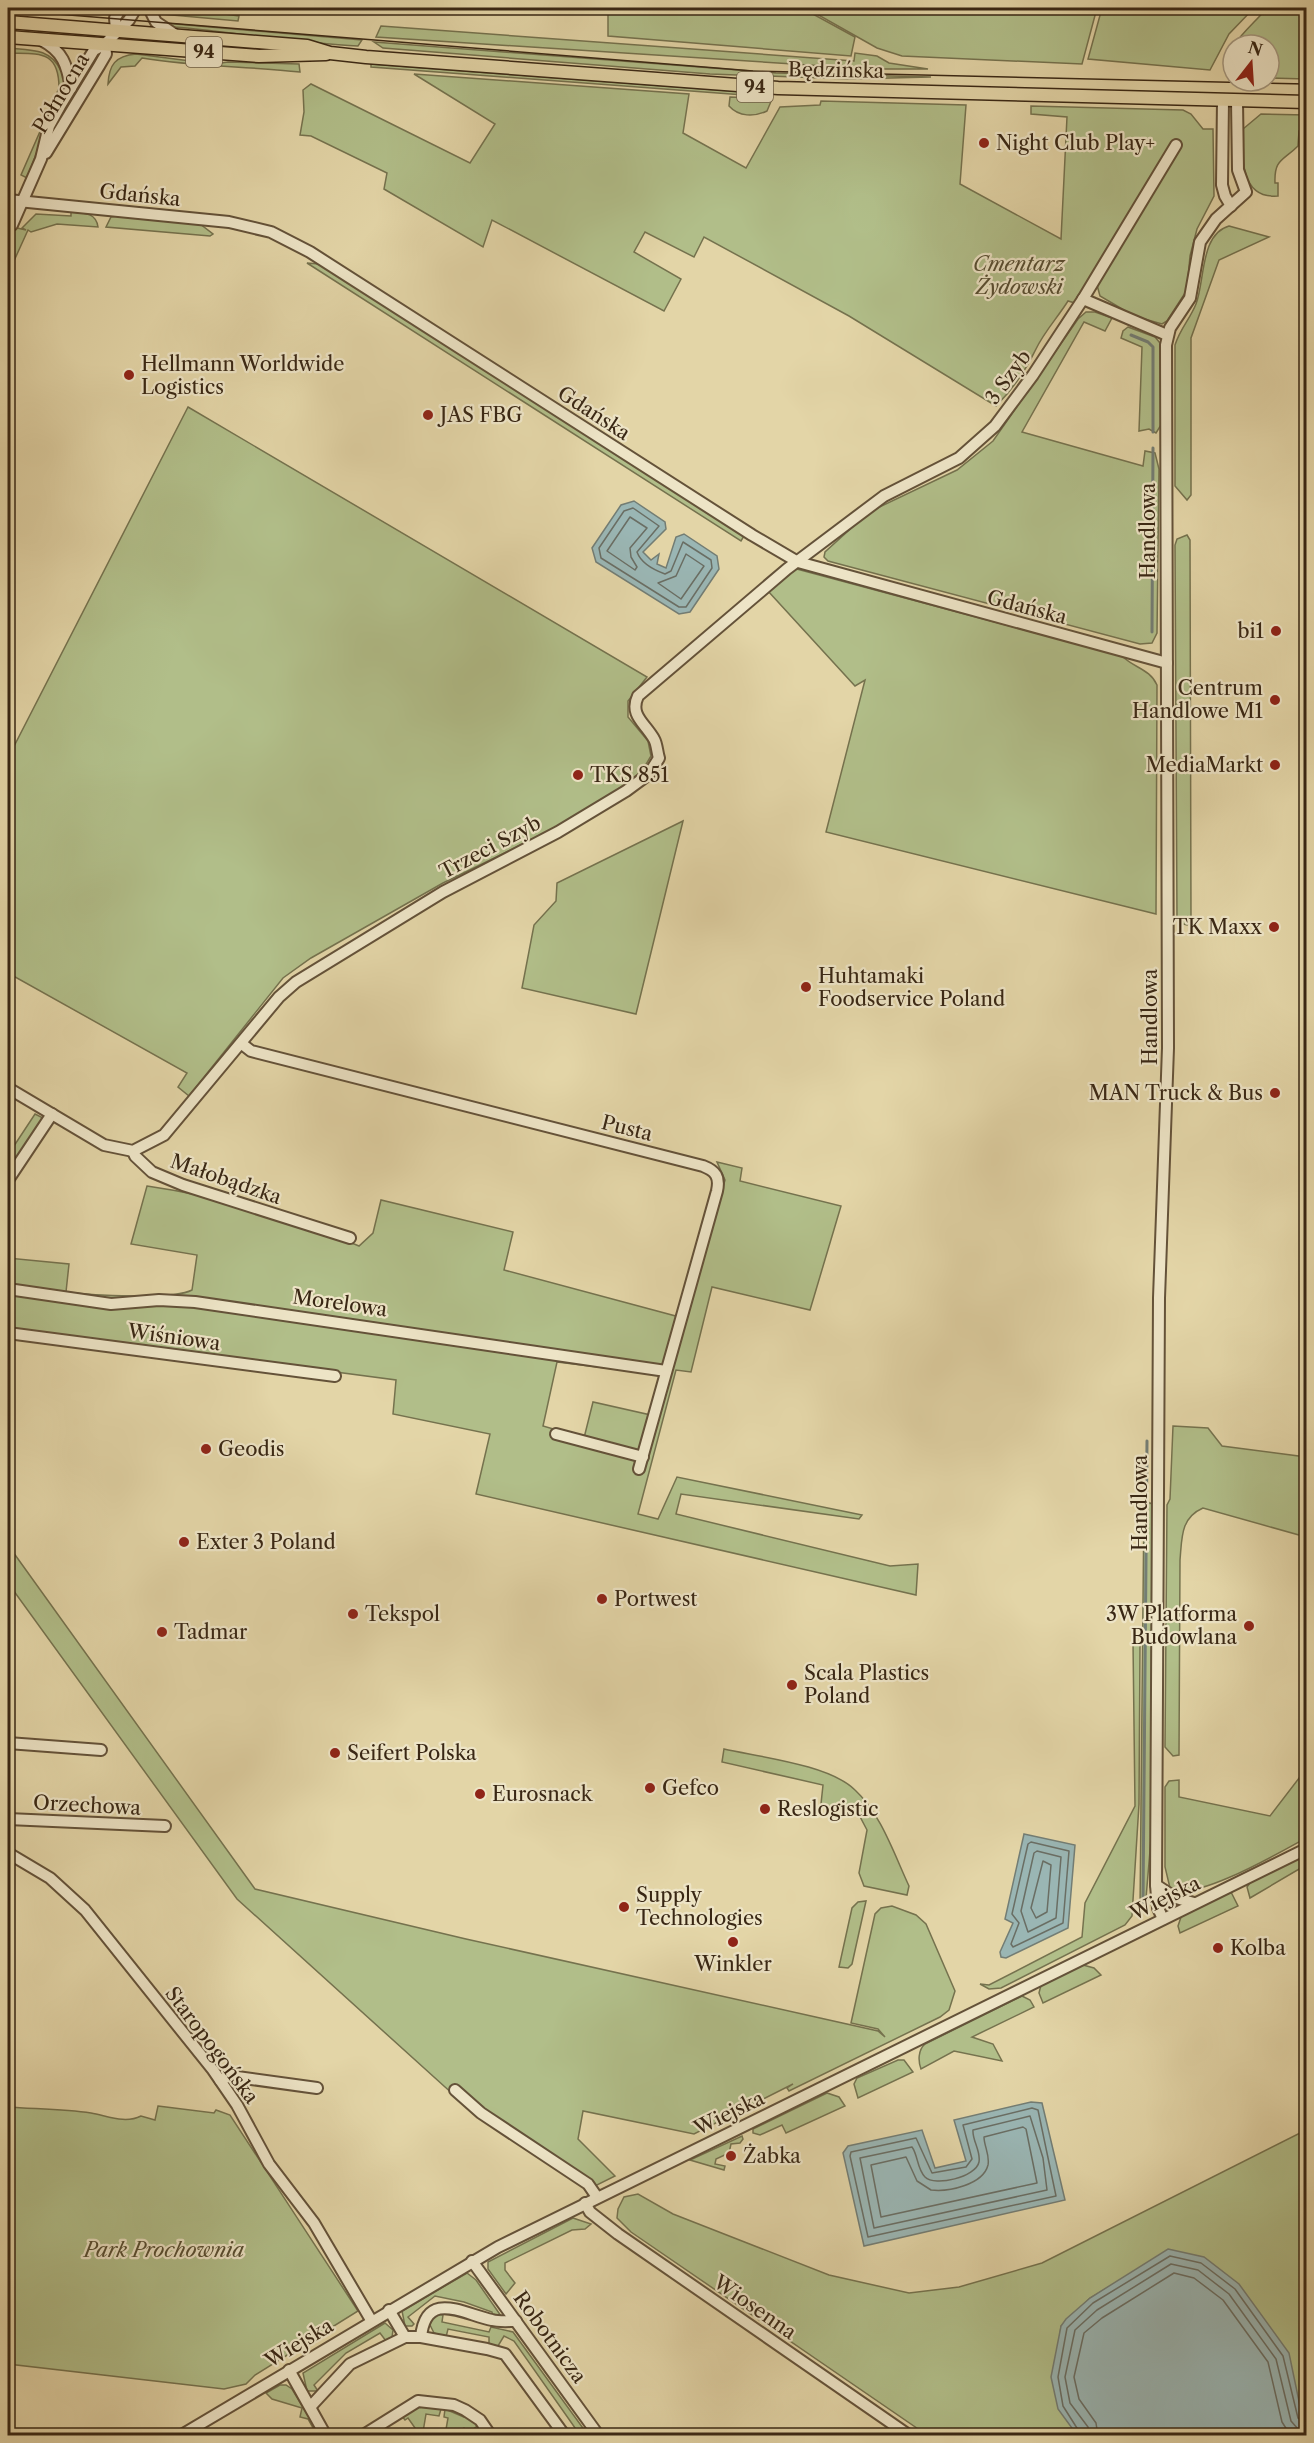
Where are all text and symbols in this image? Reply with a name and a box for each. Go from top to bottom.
north arrow [1221,33,1281,93]
road number: 94 [186,37,222,67]
text: N [1246,37,1265,60]
street label: Północna [28,48,95,137]
street label: Będzińska [788,57,885,83]
road number: 94 [737,72,773,102]
place label: Night Club Play+ [996,131,1155,155]
marker: Night Club Play+ [977,136,991,150]
street label: Gdańska [98,179,182,211]
park label: Cmentarz Żydowski [973,252,1066,299]
street label: 3 Szyb [980,345,1036,409]
place label: Hellmann Worldwide Logistics [141,352,344,399]
marker: Hellmann Worldwide Logistics [122,368,136,382]
street label: Gdańska [553,381,635,446]
place label: JAS FBG [437,403,522,427]
marker: JAS FBG [421,408,435,422]
street label: Handlowa [1136,482,1160,579]
street label: Gdańska [985,585,1070,629]
place label: bi1 [1237,619,1265,643]
marker: bi1 [1269,624,1283,638]
place label: Centrum Handlowe M1 [1132,676,1264,723]
marker: Centrum Handlowe M1 [1268,693,1282,707]
place label: MediaMarkt [1146,753,1263,777]
marker: MediaMarkt [1268,758,1282,772]
place label: TKS 851 [590,763,670,787]
marker: TKS 851 [571,768,585,782]
street label: Trzeci Szyb [435,810,545,884]
place label: TK Maxx [1173,915,1262,939]
marker: TK Maxx [1267,920,1281,934]
place label: Huhtamaki Foodservice Poland [818,964,1005,1011]
street label: Handlowa [1138,968,1162,1065]
marker: Huhtamaki Foodservice Poland [799,980,813,994]
place label: MAN Truck & Bus [1089,1081,1263,1105]
marker: MAN Truck & Bus [1268,1086,1282,1100]
street label: Pusta [599,1110,655,1146]
street label: Małobądzka [167,1149,285,1209]
street label: Morelowa [291,1284,389,1322]
street label: Wiśniowa [125,1318,222,1355]
place label: Geodis [218,1437,285,1461]
marker: Geodis [199,1442,213,1456]
street label: Handlowa [1128,1454,1152,1551]
place label: Exter 3 Poland [196,1530,336,1554]
marker: Exter 3 Poland [177,1535,191,1549]
place label: Portwest [614,1587,697,1611]
marker: Portwest [595,1592,609,1606]
place label: Tekspol [365,1602,440,1626]
place label: 3W Platforma Budowlana [1106,1602,1237,1649]
marker: Tekspol [346,1607,360,1621]
marker: 3W Platforma Budowlana [1242,1619,1256,1633]
place label: Tadmar [174,1620,248,1644]
marker: Tadmar [155,1625,169,1639]
place label: Scala Plastics Poland [804,1661,929,1708]
marker: Scala Plastics Poland [785,1678,799,1692]
place label: Seifert Polska [347,1741,477,1765]
marker: Seifert Polska [328,1746,342,1760]
place label: Gefco [662,1776,719,1800]
marker: Gefco [643,1781,657,1795]
place label: Eurosnack [492,1782,594,1806]
marker: Eurosnack [473,1787,487,1801]
street label: Orzechowa [33,1790,142,1820]
place label: Reslogistic [777,1797,879,1821]
marker: Reslogistic [758,1802,772,1816]
street label: Wiejska [1125,1871,1204,1926]
place label: Supply Technologies [636,1883,763,1930]
marker: Supply Technologies [617,1900,631,1914]
marker: Winkler [726,1935,740,1949]
place label: Kolba [1230,1936,1286,1960]
marker: Kolba [1211,1941,1225,1955]
place label: Winkler [693,1952,772,1976]
street label: Staropogońska [160,1982,264,2108]
street label: Wiejska [689,2086,768,2141]
place label: Żabka [743,2143,801,2168]
marker: Żabka [724,2149,738,2163]
park label: Park Prochownia [82,2238,244,2262]
street label: Wiosenna [708,2269,801,2345]
street label: Robotnicza [509,2286,592,2388]
street label: Wiejska [260,2313,338,2373]

